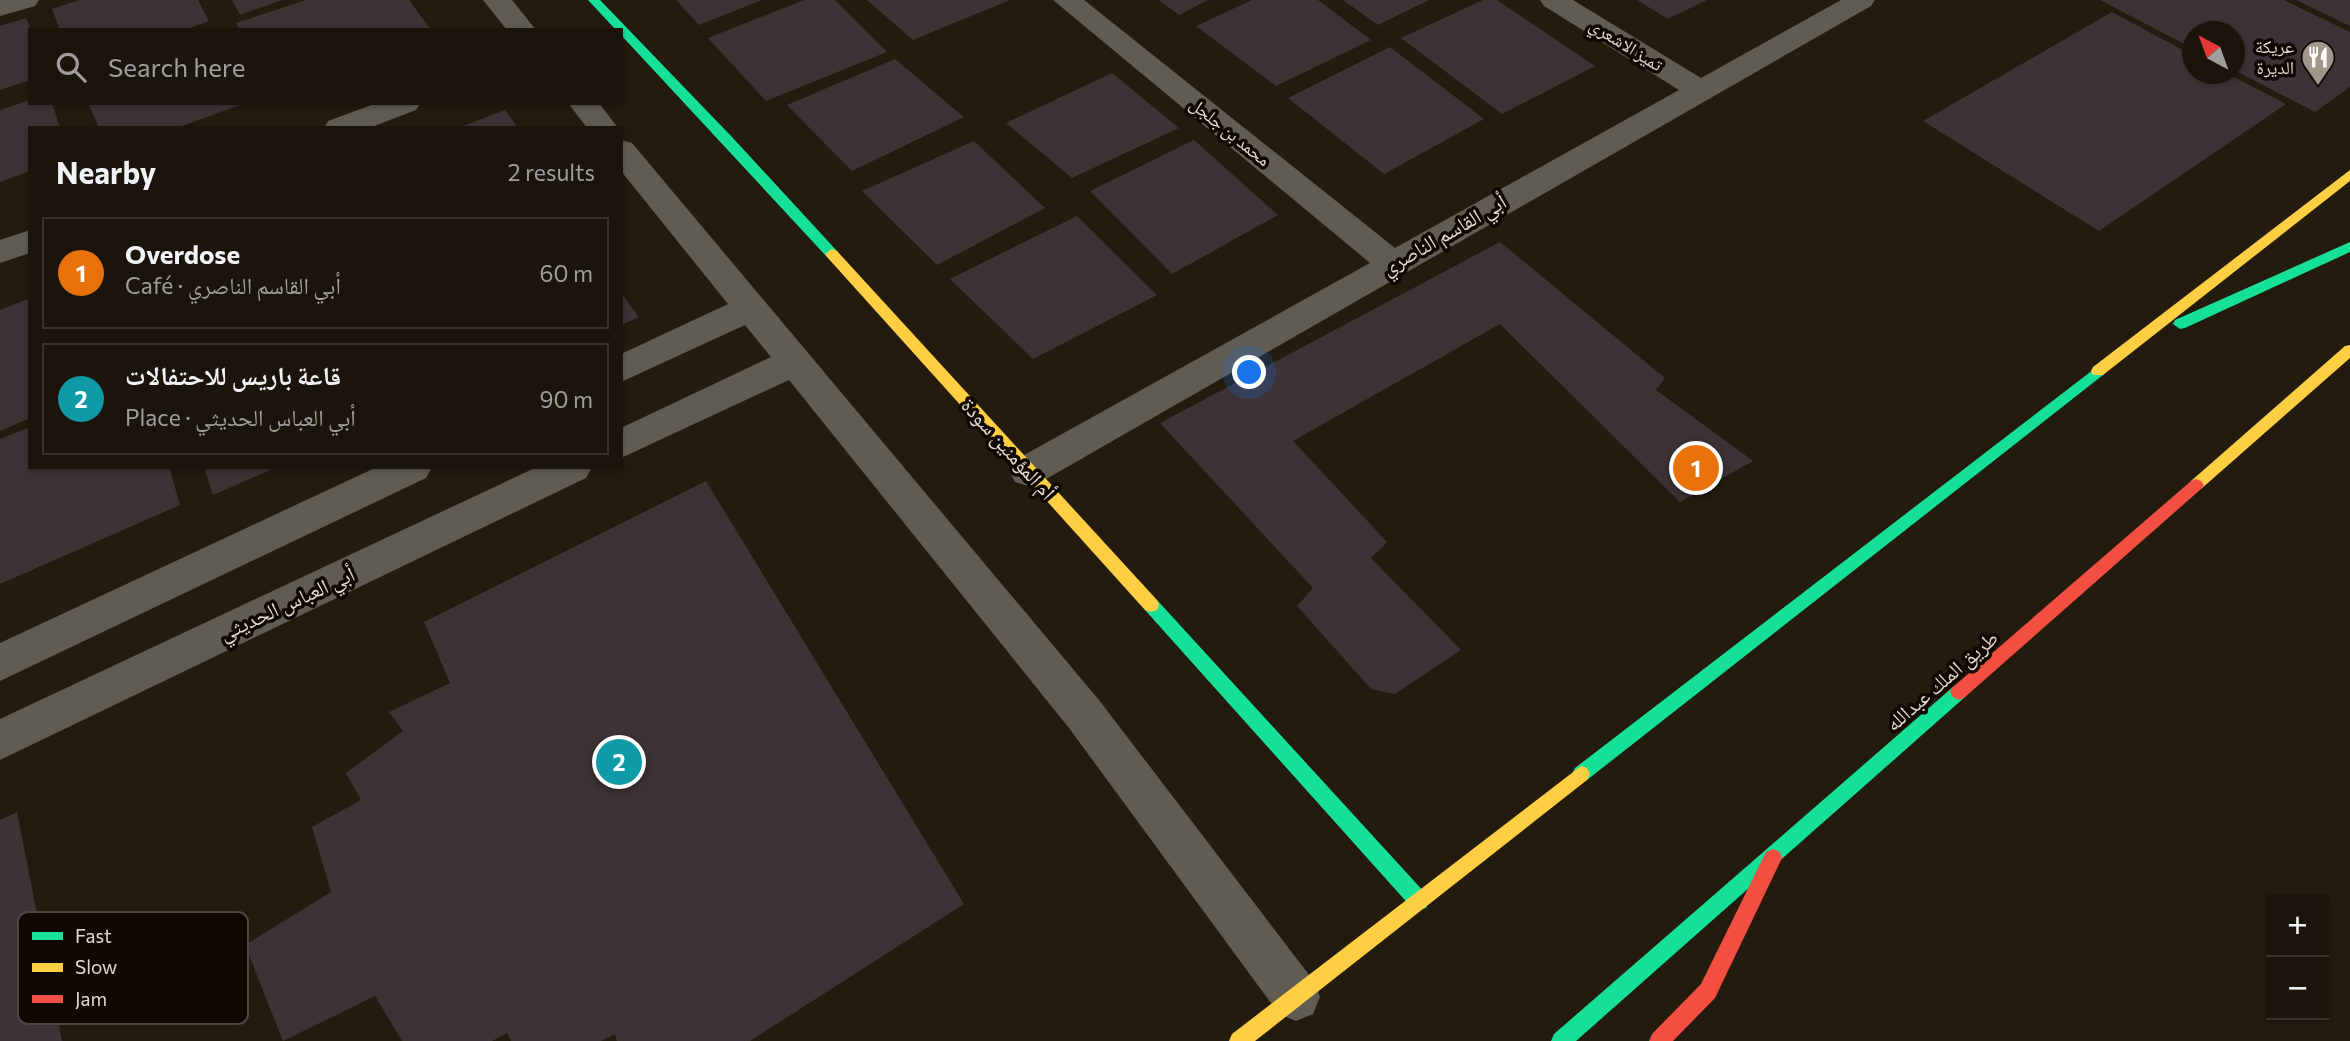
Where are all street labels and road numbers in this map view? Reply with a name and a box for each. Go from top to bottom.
street label: تميز الاشعري [1583,13,1667,79]
street label: محمد بن جلجل [1185,92,1275,171]
street label: أبي القاسم الناصري [1376,188,1513,284]
street label: أم المؤمنين سودة [955,392,1061,506]
street label: أبي العباس الحديثي [215,560,360,650]
street label: طريق الملك عبدالله [1880,624,2004,737]

